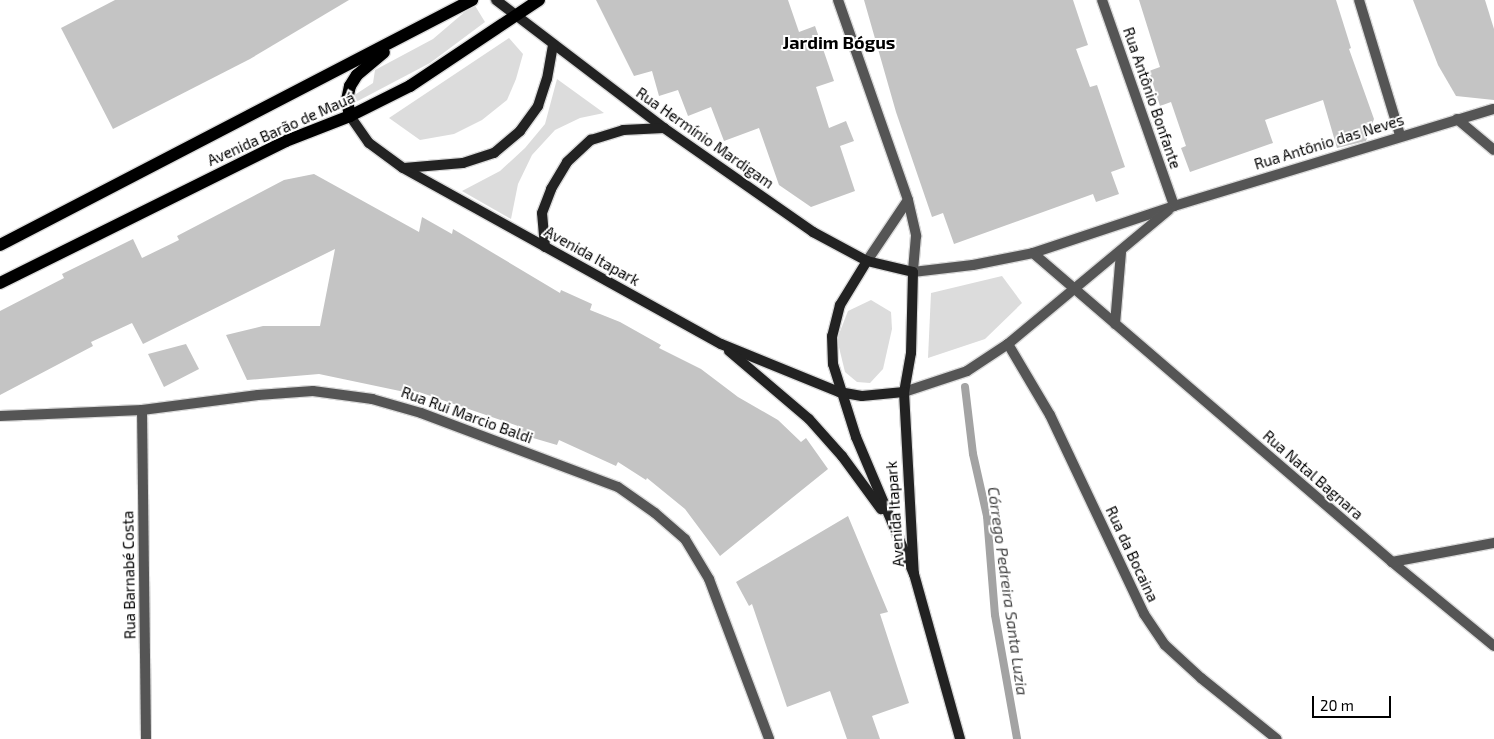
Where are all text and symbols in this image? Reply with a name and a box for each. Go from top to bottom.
street label: Rua Antônio Bonfante [1119,25,1185,171]
district label: Jardim Bógus [783,31,895,53]
street label: Rua Hermínio Mardigam [633,84,777,192]
street label: Avenida Barão de Mauá [205,88,357,170]
street label: Rua Antônio das Neves [1252,111,1406,173]
street label: Avenida Itapark [541,222,643,290]
street label: Rua Rui Marcio Baldi [399,383,535,447]
street label: Rua Natal Bagnara [1259,427,1367,523]
street label: Avenida Itapark [882,460,908,568]
water label: Córrego Pedreira Santa Luzia [984,486,1032,696]
street label: Rua da Bocaina [1102,503,1162,605]
street label: Rua Barnabé Costa [119,511,139,639]
scale bar [1314,686,1393,718]
text: 20 m [1320,696,1354,714]

